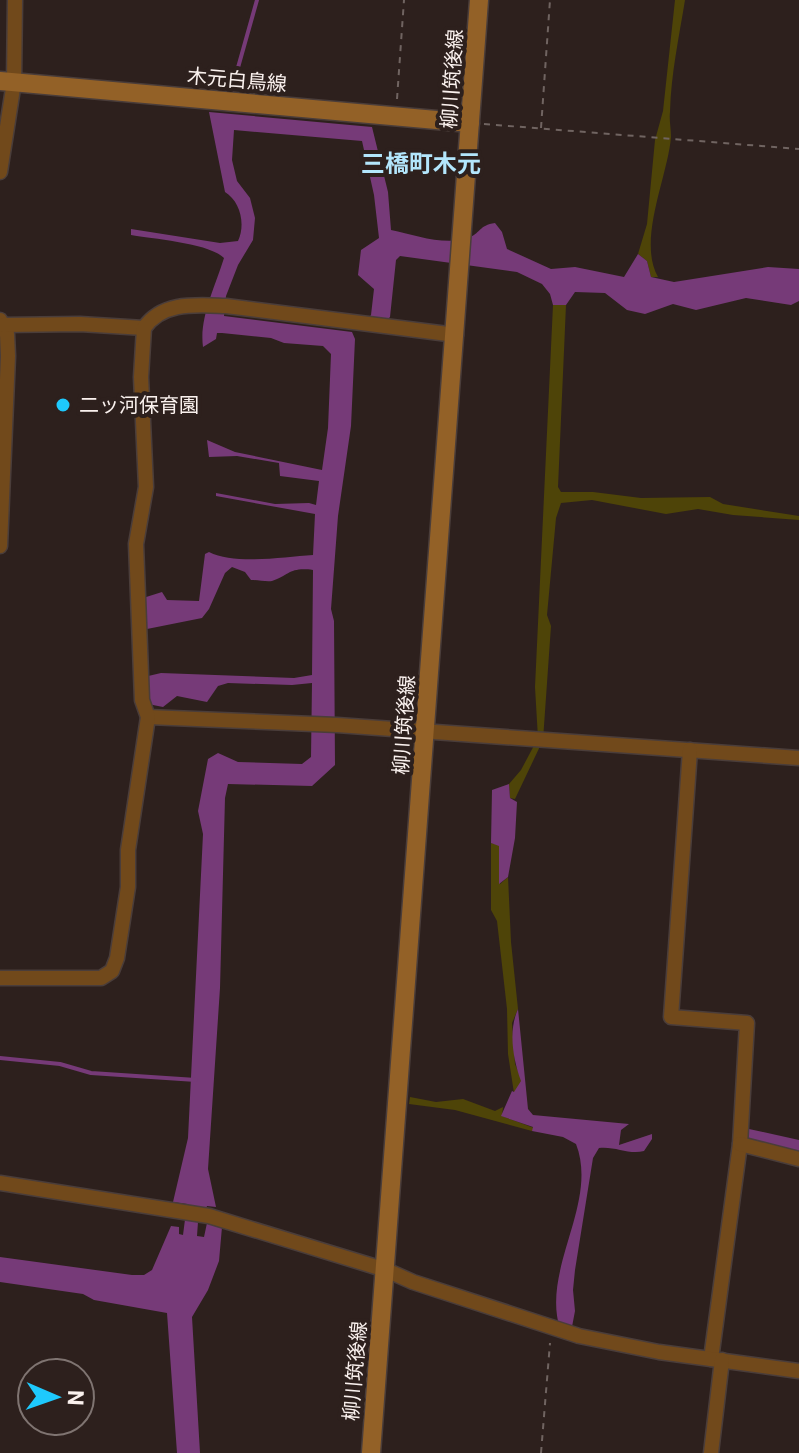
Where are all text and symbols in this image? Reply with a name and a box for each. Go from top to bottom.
street label: 柳川筑後線 [437,28,467,130]
street label: 木元白鳥線 [186,64,288,96]
district label: 三橋町木元 [361,150,481,178]
place label: 二ッ河保育園 [79,393,199,417]
marker: 二ッ河保育園 [54,396,72,414]
street label: 柳川筑後線 [389,674,419,776]
street label: 柳川筑後線 [339,1320,371,1422]
north arrow [16,1357,96,1437]
text: N [63,1389,88,1406]

